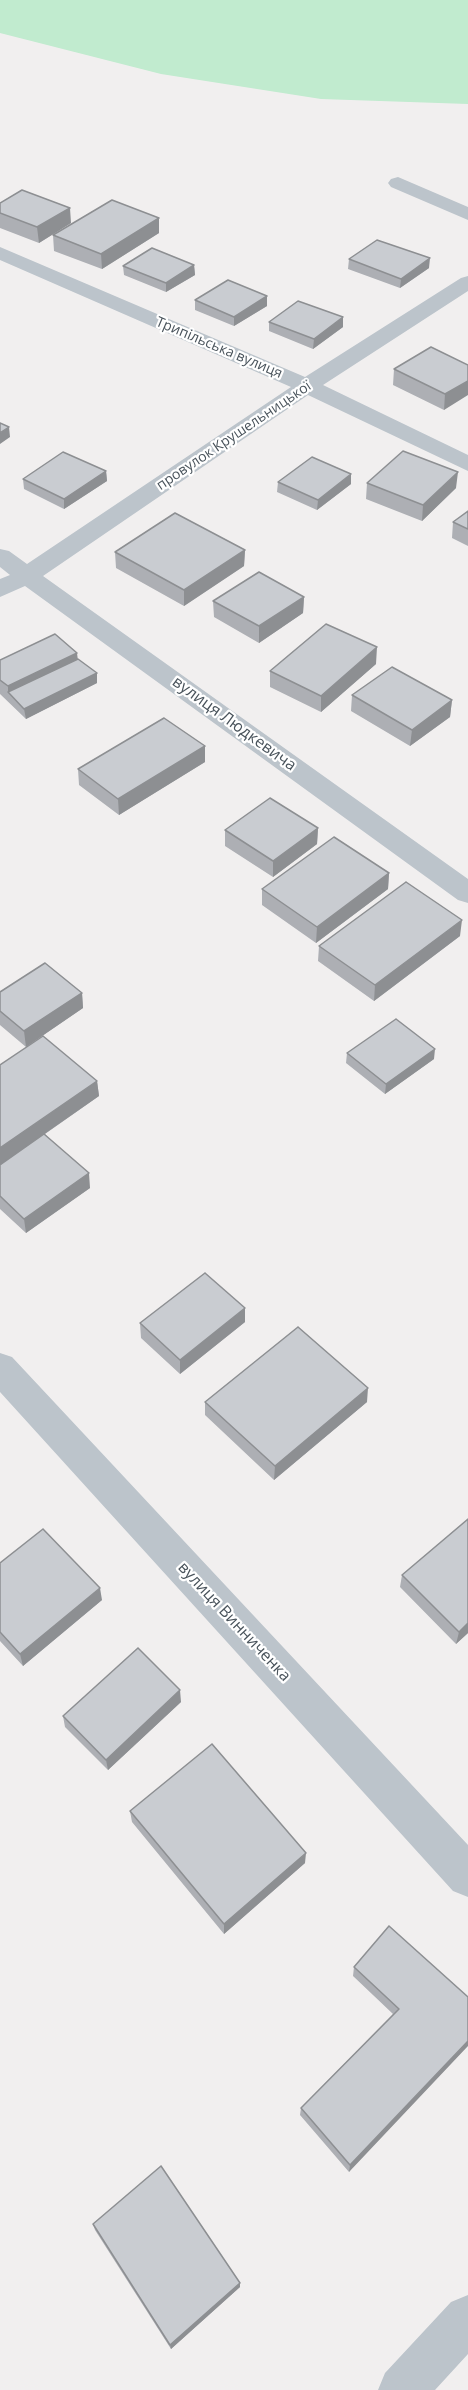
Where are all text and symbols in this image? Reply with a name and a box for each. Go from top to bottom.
street label: Трипільська вулиця [153,314,285,382]
street label: провулок Крушельницької [154,378,314,494]
street label: вулиця Людкевича [168,673,300,775]
street label: вулиця Винниченка [174,1558,294,1686]

